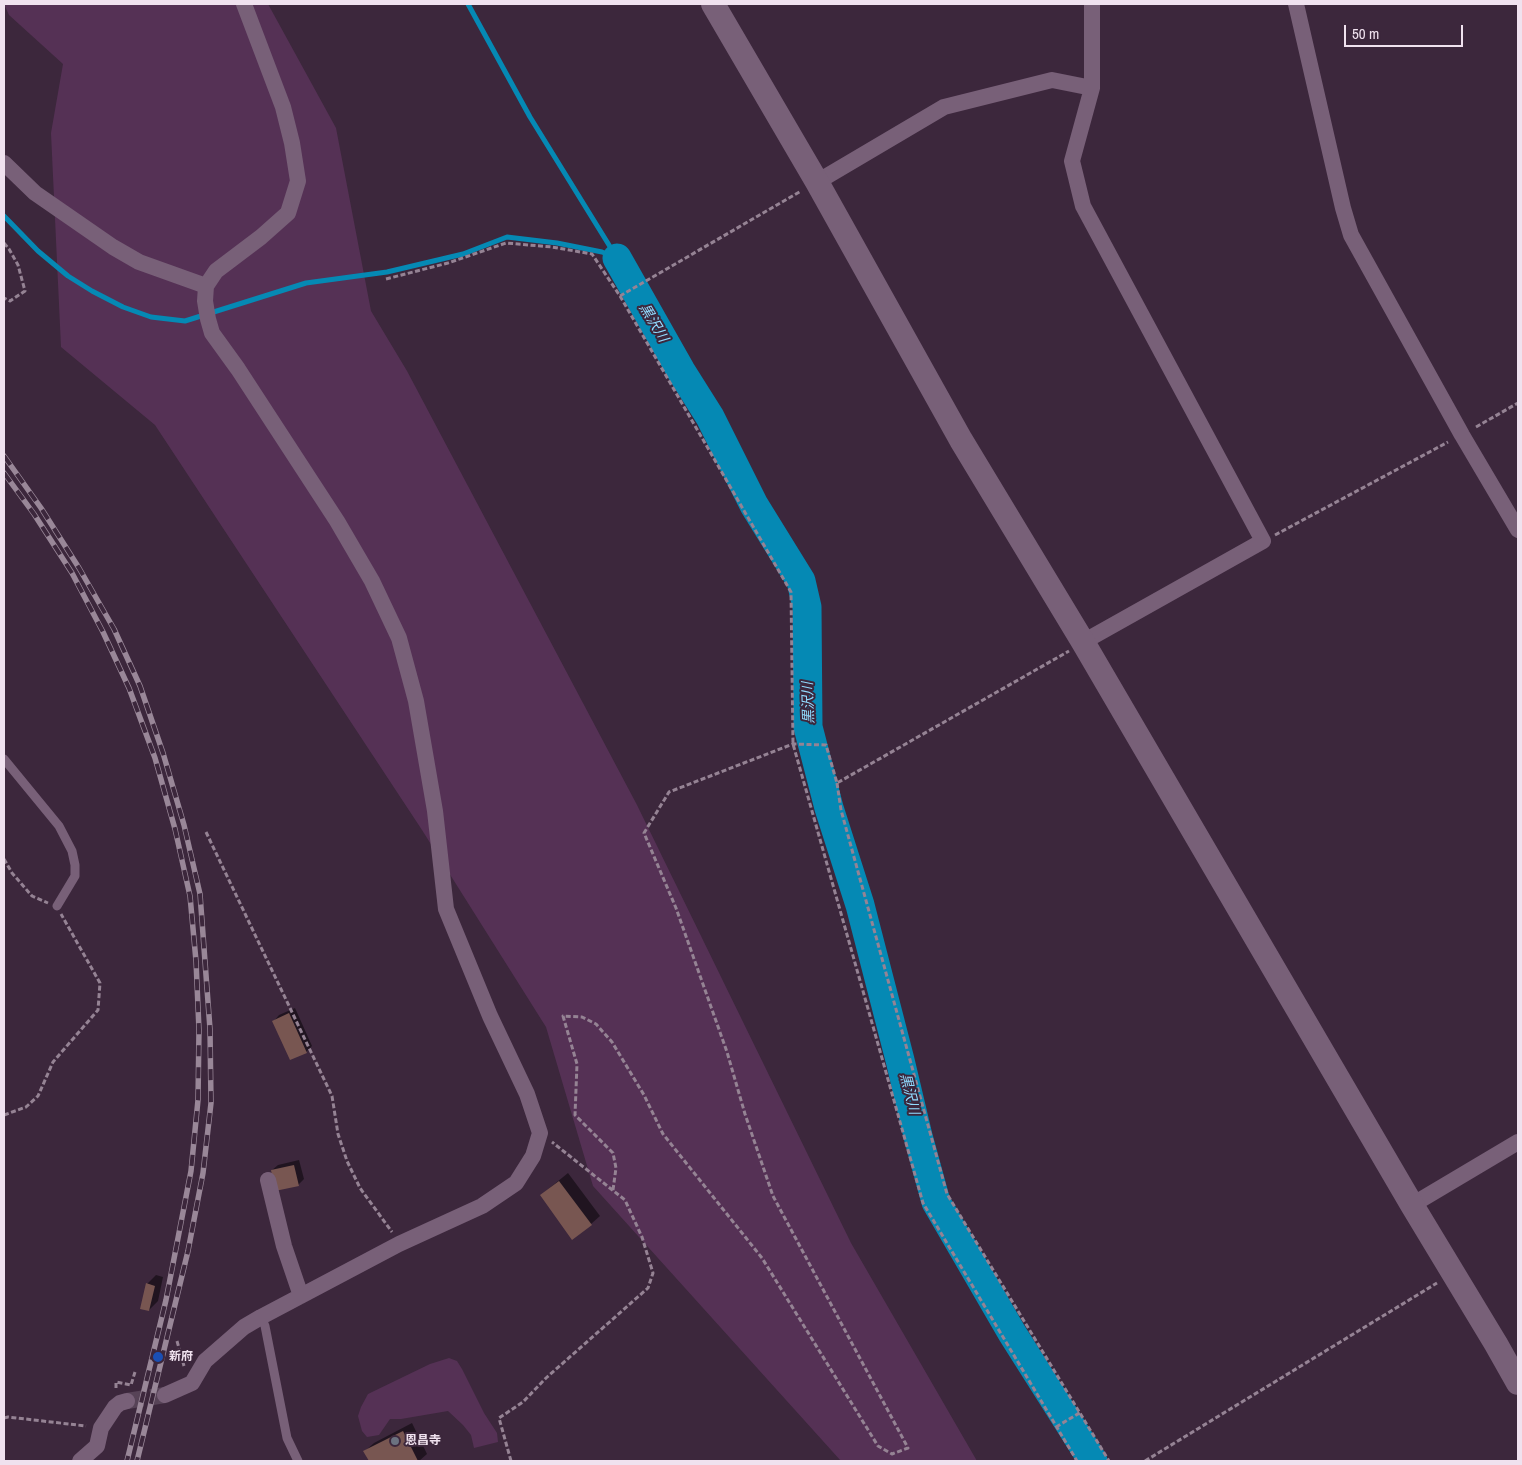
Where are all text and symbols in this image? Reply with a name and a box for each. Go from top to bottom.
scale bar [1347,15,1466,47]
text: 50 m [1352,23,1379,44]
water label: 黒沢川 [635,301,671,345]
water label: 黒沢川 [800,682,818,724]
water label: 黒沢川 [896,1072,922,1116]
marker: 新府 [151,1350,165,1364]
place label: 新府 [169,1350,193,1364]
place label: 恩昌寺 [405,1434,441,1448]
marker: 恩昌寺 [389,1435,401,1447]

